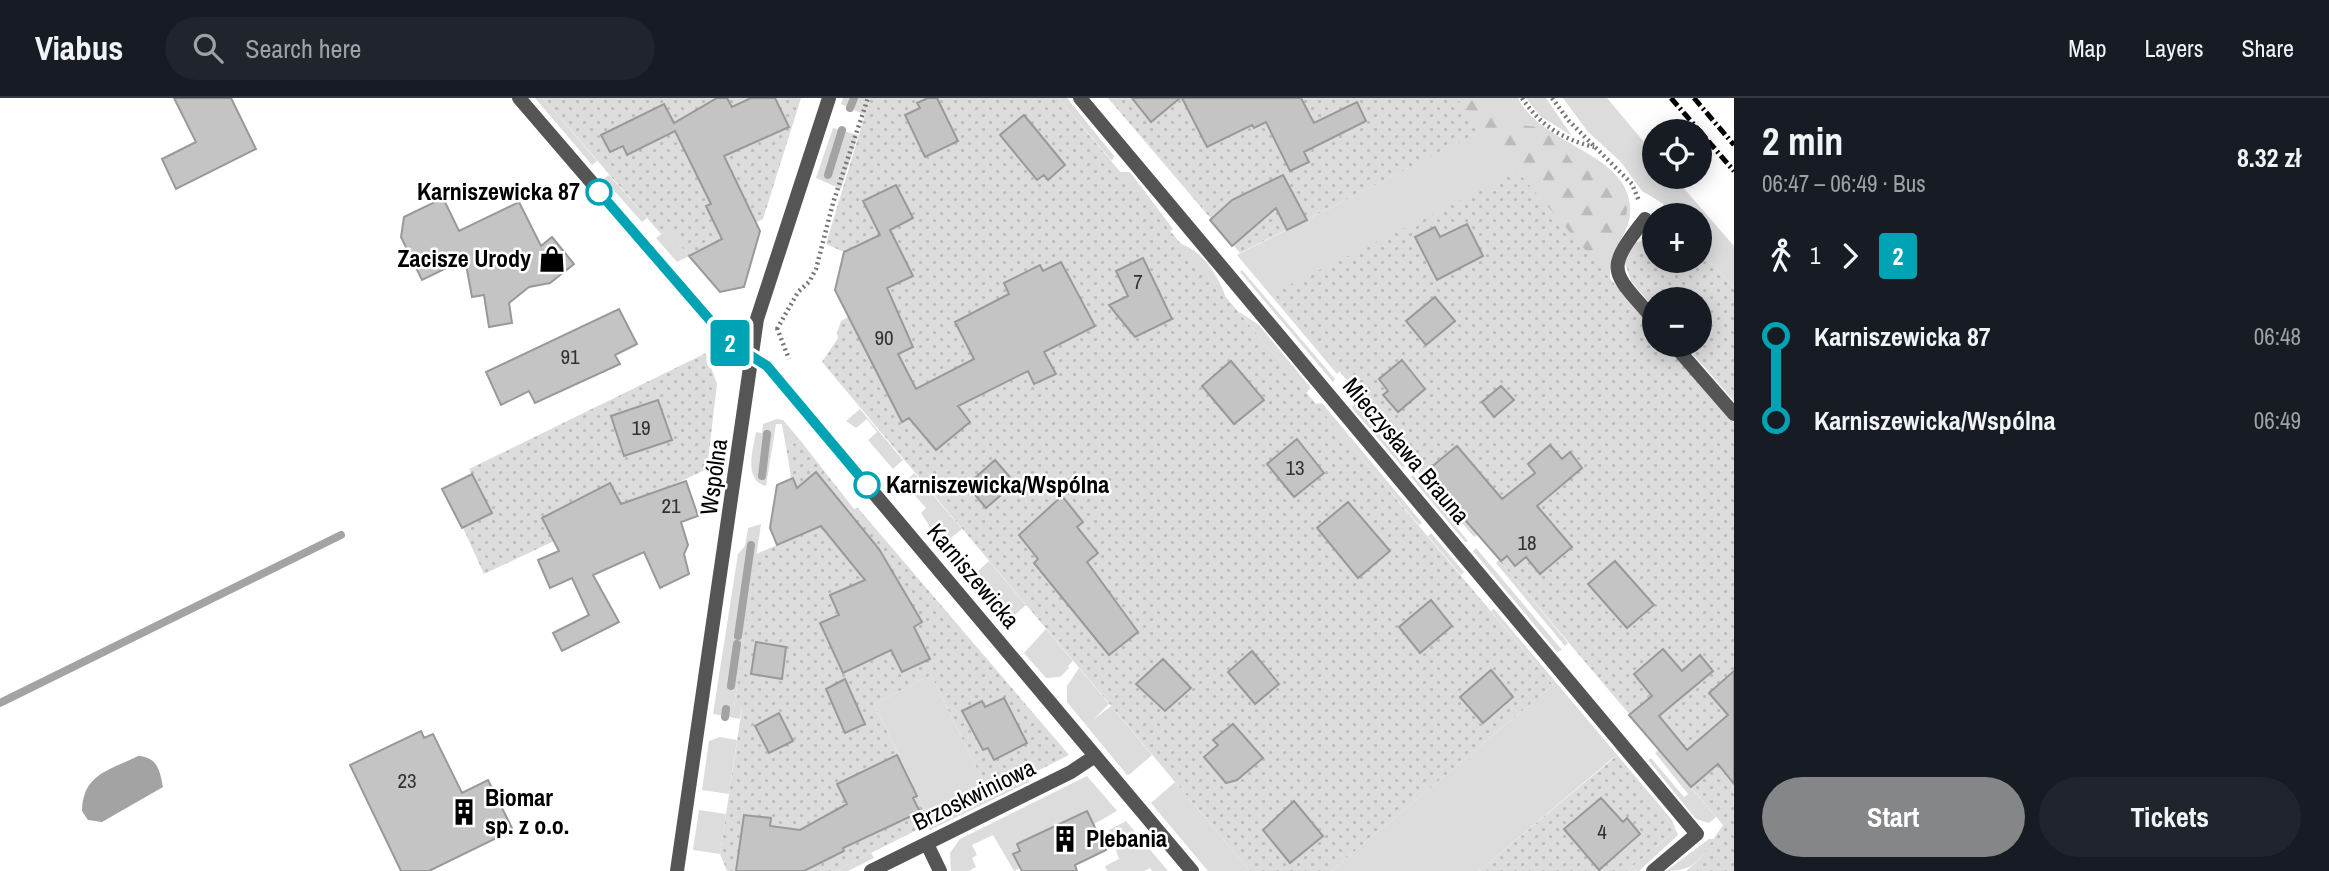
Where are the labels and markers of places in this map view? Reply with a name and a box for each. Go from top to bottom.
place label: Karniszewicka 87 [417,175,580,207]
marker: Karniszewicka 87 [586,179,612,205]
place label: Zacisze Urody [398,242,531,274]
shop icon: Zacisze Urody [537,244,567,274]
place label: Karniszewicka/Wspólna [886,468,1109,500]
marker: Karniszewicka/Wspólna [854,472,880,498]
place label: Biomar sp. z o.o. [485,781,569,841]
building icon: Biomar sp. z o.o. [449,797,479,827]
place label: Plebania [1086,822,1167,854]
building icon: Plebania [1050,824,1080,854]

